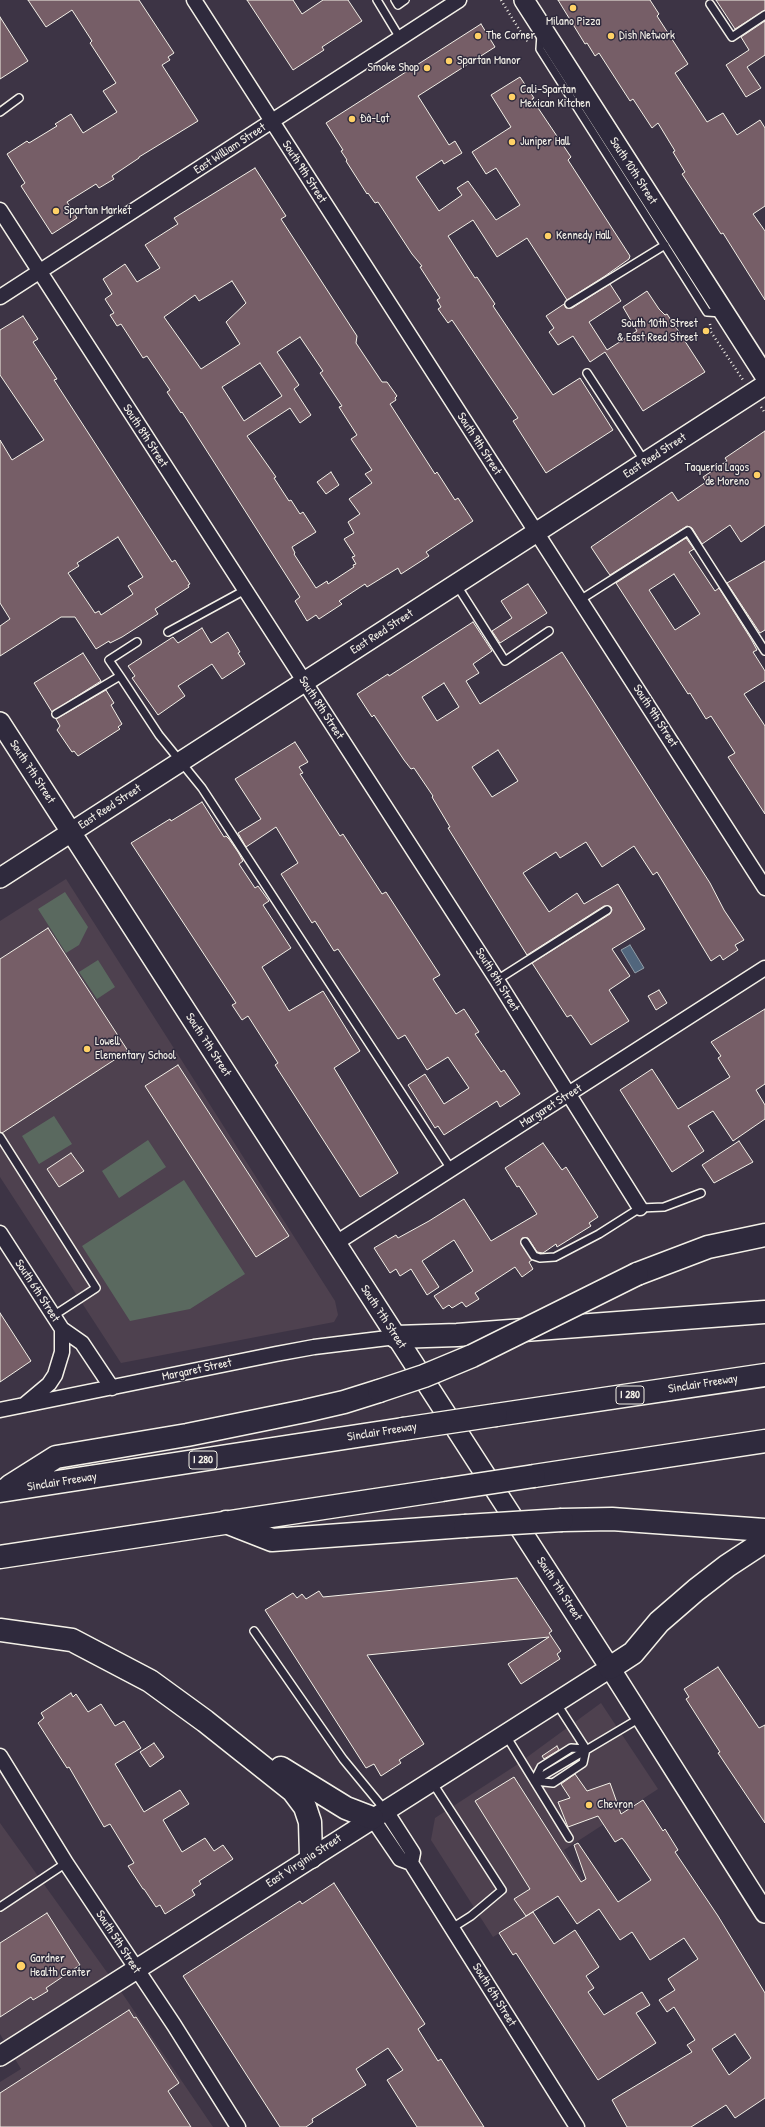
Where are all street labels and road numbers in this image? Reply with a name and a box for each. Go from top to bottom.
street label: East William Street [191,120,269,178]
street label: South 10th Street [606,135,660,207]
street label: South 9th Street [279,138,329,206]
street label: South 8th Street [119,402,171,470]
street label: South 9th Street [454,410,504,478]
street label: East Reed Street [621,430,689,482]
street label: East Reed Street [348,606,416,658]
street label: South 8th Street [295,674,347,742]
street label: South 9th Street [630,682,680,750]
street label: South 7th Street [6,738,58,806]
street label: East Reed Street [76,781,144,833]
street label: South 8th Street [472,946,522,1014]
street label: South 7th Street [182,1011,234,1079]
street label: Margaret Street [517,1081,585,1131]
street label: South 6th Street [11,1257,63,1325]
street label: South 7th Street [357,1283,409,1351]
street label: Margaret Street [161,1356,233,1384]
street label: Sinclair Freeway [667,1371,739,1397]
road number: I 280 [616,1386,644,1404]
street label: Sinclair Freeway [346,1419,418,1445]
road number: I 280 [189,1451,217,1469]
street label: Sinclair Freeway [26,1469,98,1495]
street label: South 7th Street [533,1555,585,1623]
street label: East Virginia Street [264,1831,344,1891]
street label: South 5th Street [92,1908,144,1976]
street label: South 6th Street [469,1961,519,2029]

